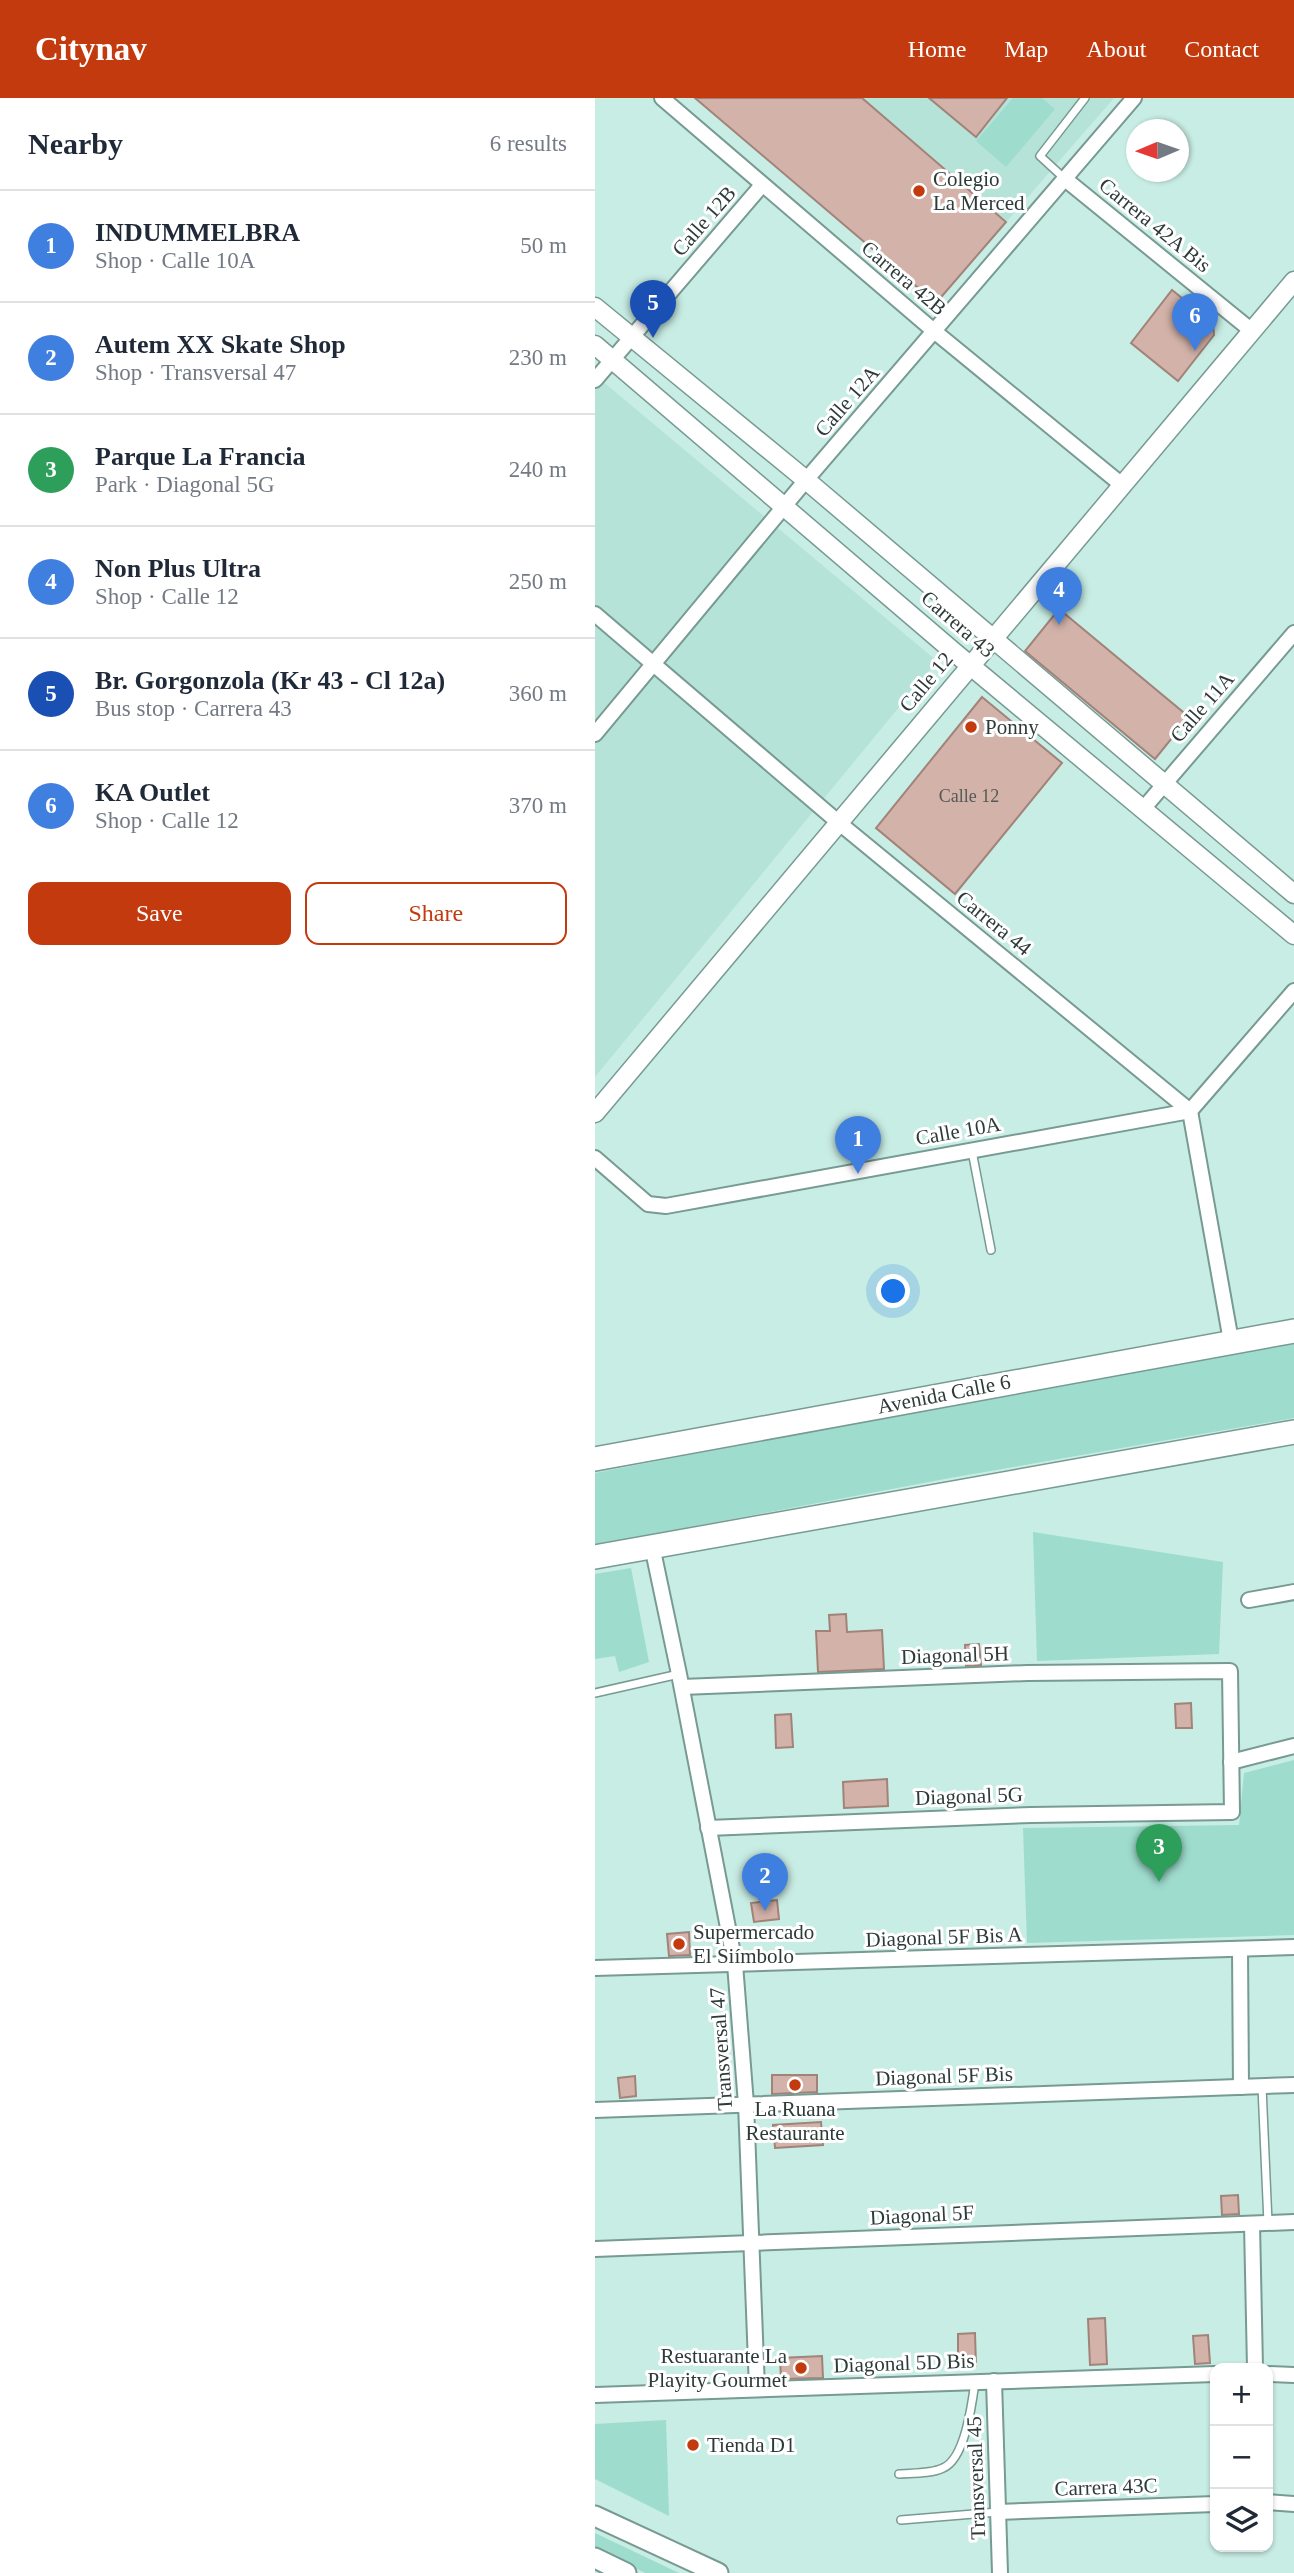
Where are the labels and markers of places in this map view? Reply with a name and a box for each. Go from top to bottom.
place label: Colegio La Merced [933,167,1025,215]
marker: Colegio La Merced [911,183,927,199]
pin: 5 [630,280,676,338]
pin: 6 [1172,293,1218,351]
pin: 4 [1036,567,1082,625]
place label: Ponny [985,715,1039,739]
marker: Ponny [963,719,979,735]
pin: 1 [835,1116,881,1174]
pin: 3 [1136,1824,1182,1882]
pin: 2 [742,1853,788,1911]
place label: Supermercado El Siímbolo [693,1920,814,1968]
marker: Supermercado El Siímbolo [671,1936,687,1952]
marker: La Ruana Restaurante [787,2077,803,2093]
place label: La Ruana Restaurante [745,2097,845,2145]
place label: Restuarante La Playity Gourmet [648,2344,788,2392]
marker: Restuarante La Playity Gourmet [793,2360,809,2376]
place label: Tienda D1 [707,2433,795,2457]
marker: Tienda D1 [685,2437,701,2453]

